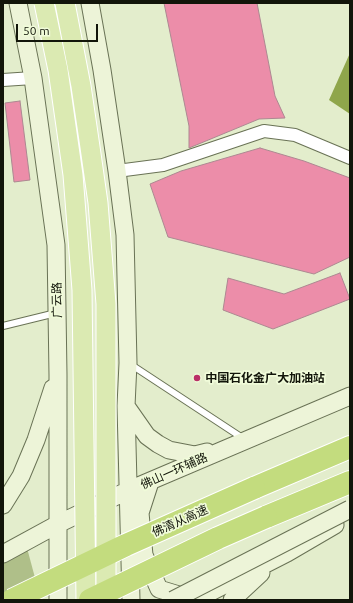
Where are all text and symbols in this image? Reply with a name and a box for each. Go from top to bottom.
scale bar [18,16,100,42]
text: 50 m [23,24,50,37]
street label: 广云路 [49,282,65,318]
place label: 中国石化金广大加油站 [205,371,325,385]
marker: 中国石化金广大加油站 [192,373,202,383]
street label: 佛山一环辅路 [138,450,210,492]
street label: 佛清从高速 [150,502,210,540]

